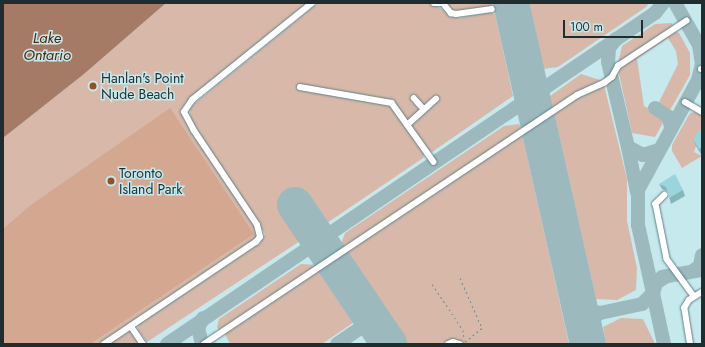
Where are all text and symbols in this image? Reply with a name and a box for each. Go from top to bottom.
scale bar [565,12,645,38]
text: 100 m [570,18,603,36]
water label: Lake Ontario [23,29,71,64]
place label: Hanlan's Point Nude Beach [101,70,184,102]
marker: Hanlan's Point Nude Beach [88,81,98,91]
place label: Toronto Island Park [119,165,183,198]
marker: Toronto Island Park [106,176,116,186]

